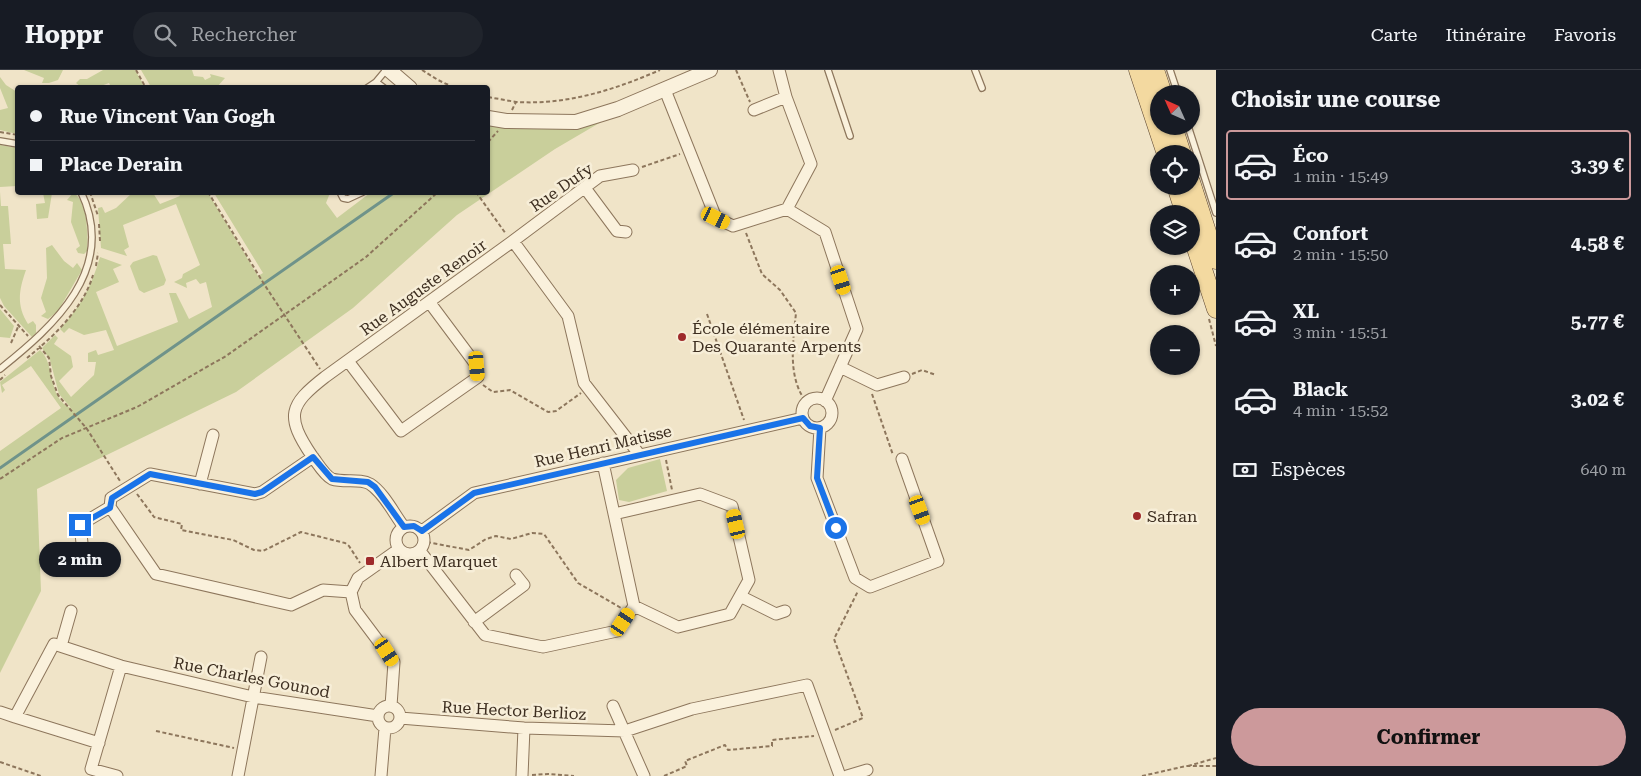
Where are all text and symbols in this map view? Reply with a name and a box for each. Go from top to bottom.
search box [133,12,483,57]
text: Hoppr [25,21,103,49]
icon: search [151,21,179,49]
text: Rechercher [191,23,297,46]
text: Carte [1371,24,1417,45]
text: Itinéraire [1445,24,1526,45]
text: Favoris [1554,24,1616,45]
north arrow [1150,85,1200,135]
map controls [1150,85,1200,375]
text: Choisir une course [1231,87,1440,112]
text: Rue Vincent Van Gogh [60,105,275,128]
icon: car [1233,143,1278,188]
text: Éco [1293,144,1329,167]
button: locate [1150,145,1200,195]
text: Place Derain [60,153,182,176]
text: 3.39 € [1571,154,1624,177]
street label: Rue Dufy [526,159,597,216]
text: 1 min · 15:49 [1293,167,1388,186]
car [699,205,732,231]
button: layers [1150,205,1200,255]
icon: car [1233,221,1278,266]
text: Confort [1293,222,1368,245]
text: 4.58 € [1571,232,1624,255]
street label: Rue Auguste Renoir [356,235,490,340]
text: 2 min · 15:50 [1293,245,1388,264]
car [829,263,852,297]
button: + [1150,265,1200,315]
icon: car [1233,299,1278,344]
text: XL [1293,300,1319,323]
text: 5.77 € [1571,310,1624,333]
place label: École élémentaire Des Quarante Arpents [692,319,862,356]
text: 3 min · 15:51 [1293,323,1388,342]
button: − [1150,325,1200,375]
marker: École élémentaire Des Quarante Arpents [676,331,688,343]
car [468,350,485,382]
icon: car [1233,377,1278,422]
text: Black [1293,378,1348,401]
text: 3.02 € [1571,388,1624,411]
text: 4 min · 15:52 [1293,401,1388,420]
street label: Rue Henri Matisse [533,421,674,472]
icon: cash [1231,456,1259,484]
text: Espèces [1271,458,1345,481]
text: 640 m [1580,460,1626,479]
car [907,493,932,527]
place label: Safran [1147,507,1197,526]
car [725,508,746,540]
marker: Safran [1131,510,1143,522]
route end [69,514,91,536]
route start [825,517,847,539]
callout: 2 min [39,542,121,578]
text: 2 min [58,550,102,569]
place label: Albert Marquet [380,552,497,571]
marker: Albert Marquet [364,555,376,567]
car [608,605,637,639]
car [372,635,401,669]
street label: Rue Charles Gounod [172,653,332,702]
street label: Rue Hector Berlioz [441,697,587,724]
button: Confirmer [1231,708,1626,766]

